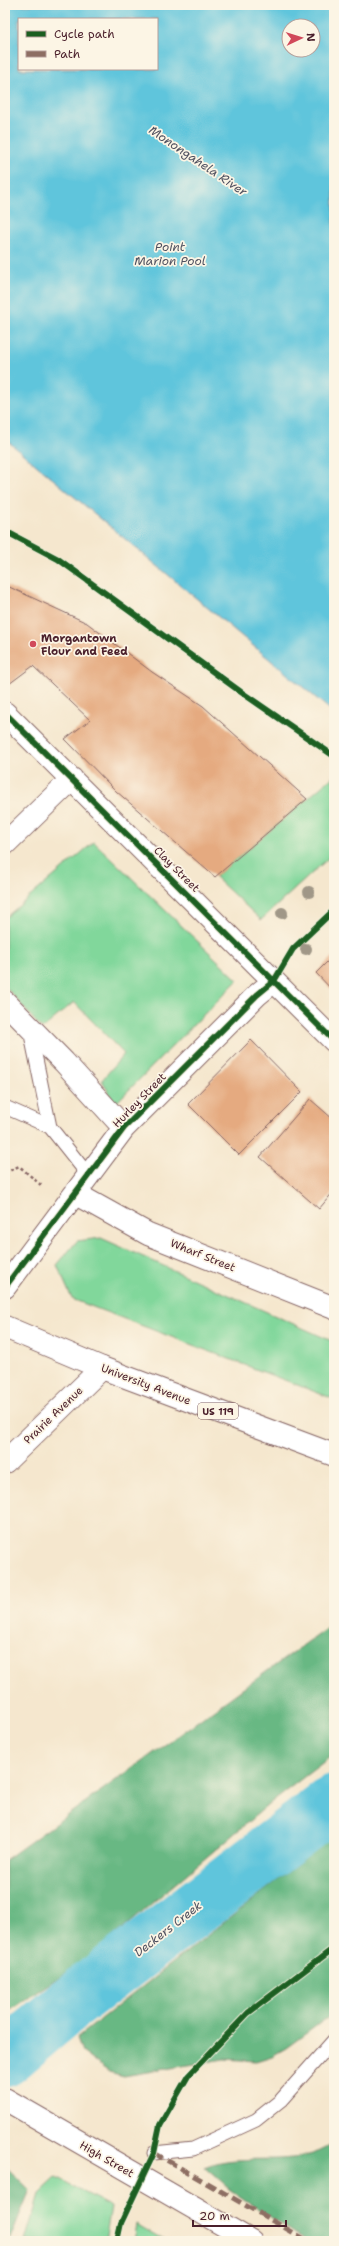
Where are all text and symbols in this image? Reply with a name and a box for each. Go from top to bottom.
legend [18,18,158,70]
north arrow [281,18,321,58]
text: Cycle path [54,26,115,42]
text: N [303,32,318,42]
text: Path [54,46,80,62]
water label: Monongahela River [146,122,251,200]
water label: Point Marion Pool [134,239,206,269]
place label: Morgantown Flour and Feed [41,631,128,659]
marker: Morgantown Flour and Feed [28,639,38,649]
street label: Clay Street [150,843,203,896]
street label: Hurley Street [109,1069,170,1131]
street label: Wharf Street [168,1236,238,1275]
street label: University Avenue [99,1360,193,1409]
street label: Prairie Avenue [20,1383,86,1447]
road number: US 119 [198,1403,238,1419]
water label: Deckers Creek [131,1897,205,1961]
street label: High Street [77,2138,137,2181]
scale bar [193,2202,286,2228]
text: 20 m [199,2208,230,2224]

